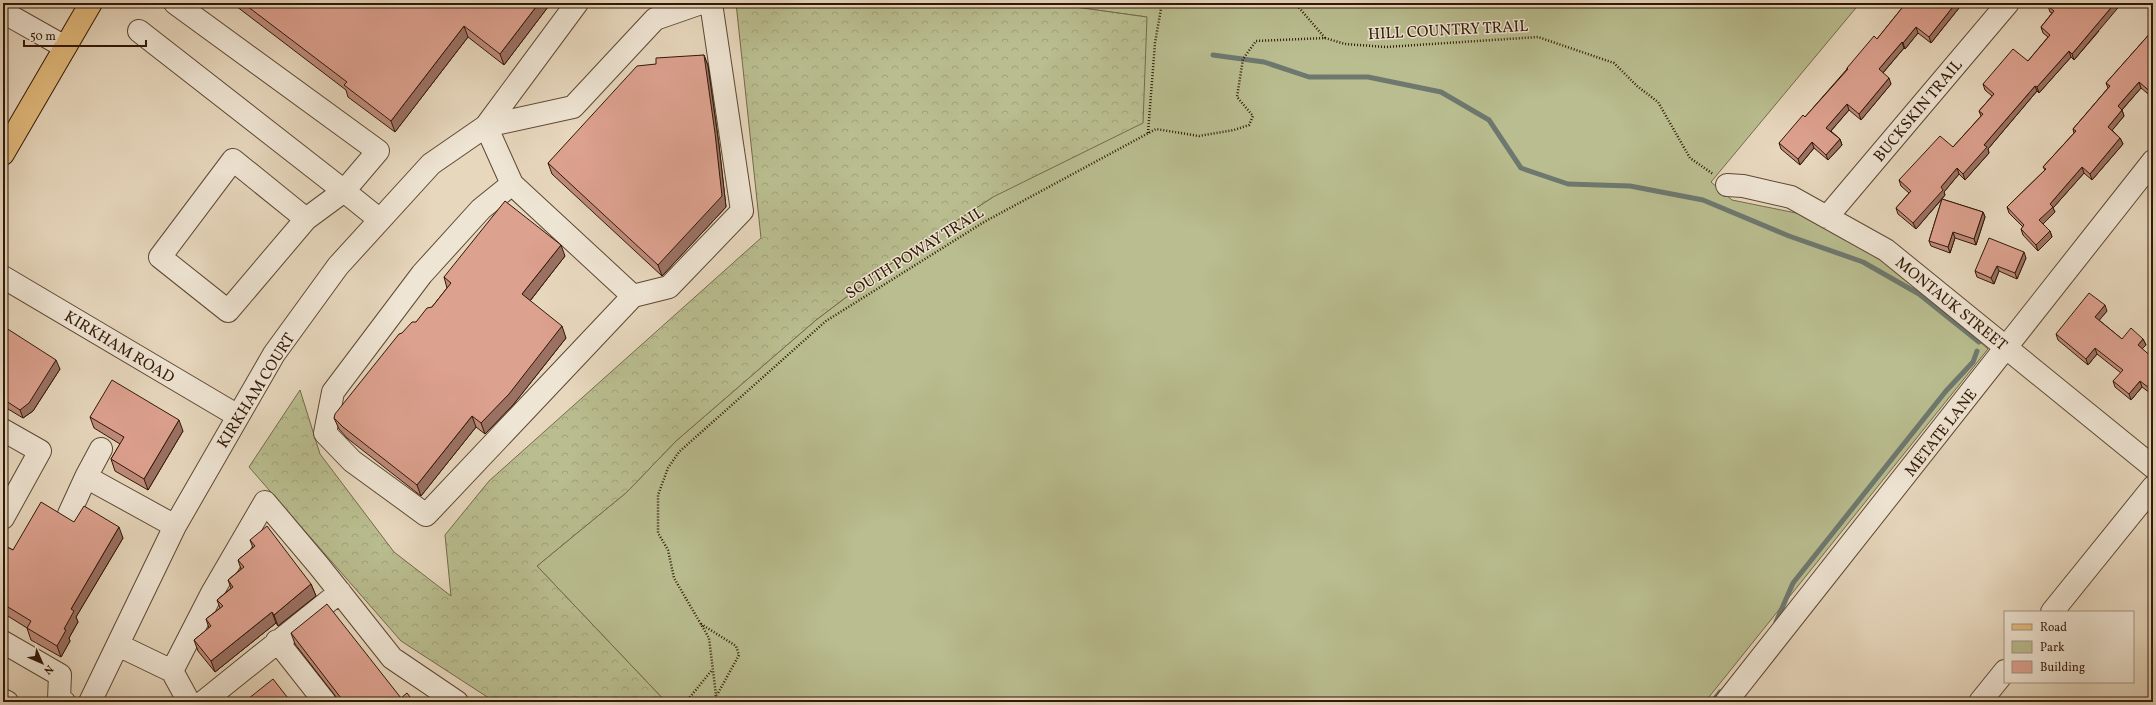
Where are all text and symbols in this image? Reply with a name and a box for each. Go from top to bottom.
street label: HILL COUNTRY TRAIL [1367,16,1529,46]
scale bar [24,22,146,48]
text: 50 m [30,29,56,45]
street label: BUCKSKIN TRAIL [1869,55,1968,167]
street label: SOUTH POWAY TRAIL [842,202,988,305]
street label: MONTAUK STREET [1890,252,2011,357]
street label: KIRKHAM ROAD [60,306,178,389]
street label: KIRKHAM COURT [213,329,301,453]
street label: METATE LANE [1900,385,1983,482]
legend [2004,611,2134,683]
text: Road [2040,620,2067,636]
text: Park [2040,640,2065,656]
north arrow [22,643,62,683]
text: Building [2040,660,2085,676]
text: N [40,661,56,677]

